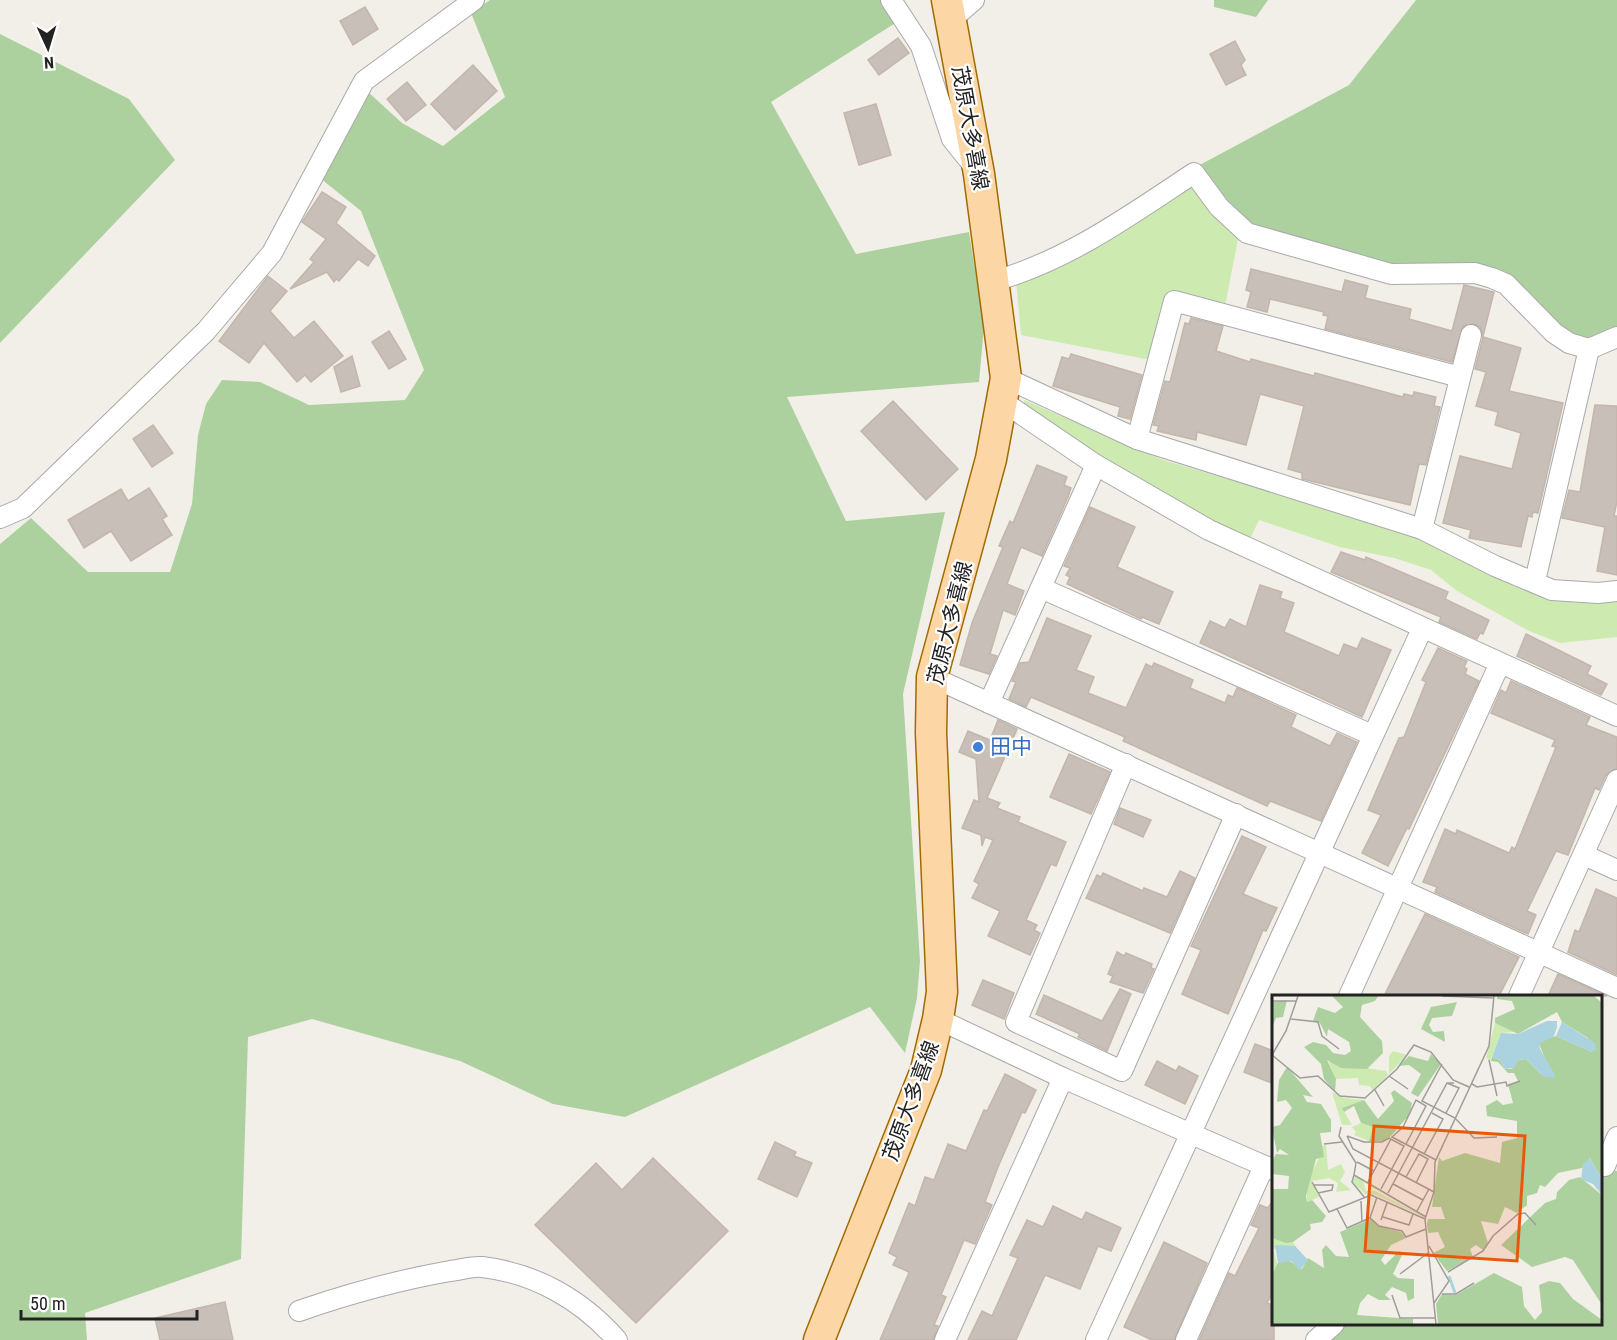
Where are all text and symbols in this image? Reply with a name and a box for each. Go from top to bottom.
north arrow [18,18,78,78]
text: N [43,53,55,72]
street label: 茂原大多喜線 [947,64,993,192]
street label: 茂原大多喜線 [923,559,977,687]
place label: 田中 [990,735,1032,759]
marker: 田中 [971,740,985,754]
inset map [1272,995,1602,1325]
street label: 茂原大多喜線 [878,1038,944,1164]
scale bar [21,1283,196,1321]
text: 50 m [30,1293,65,1314]

